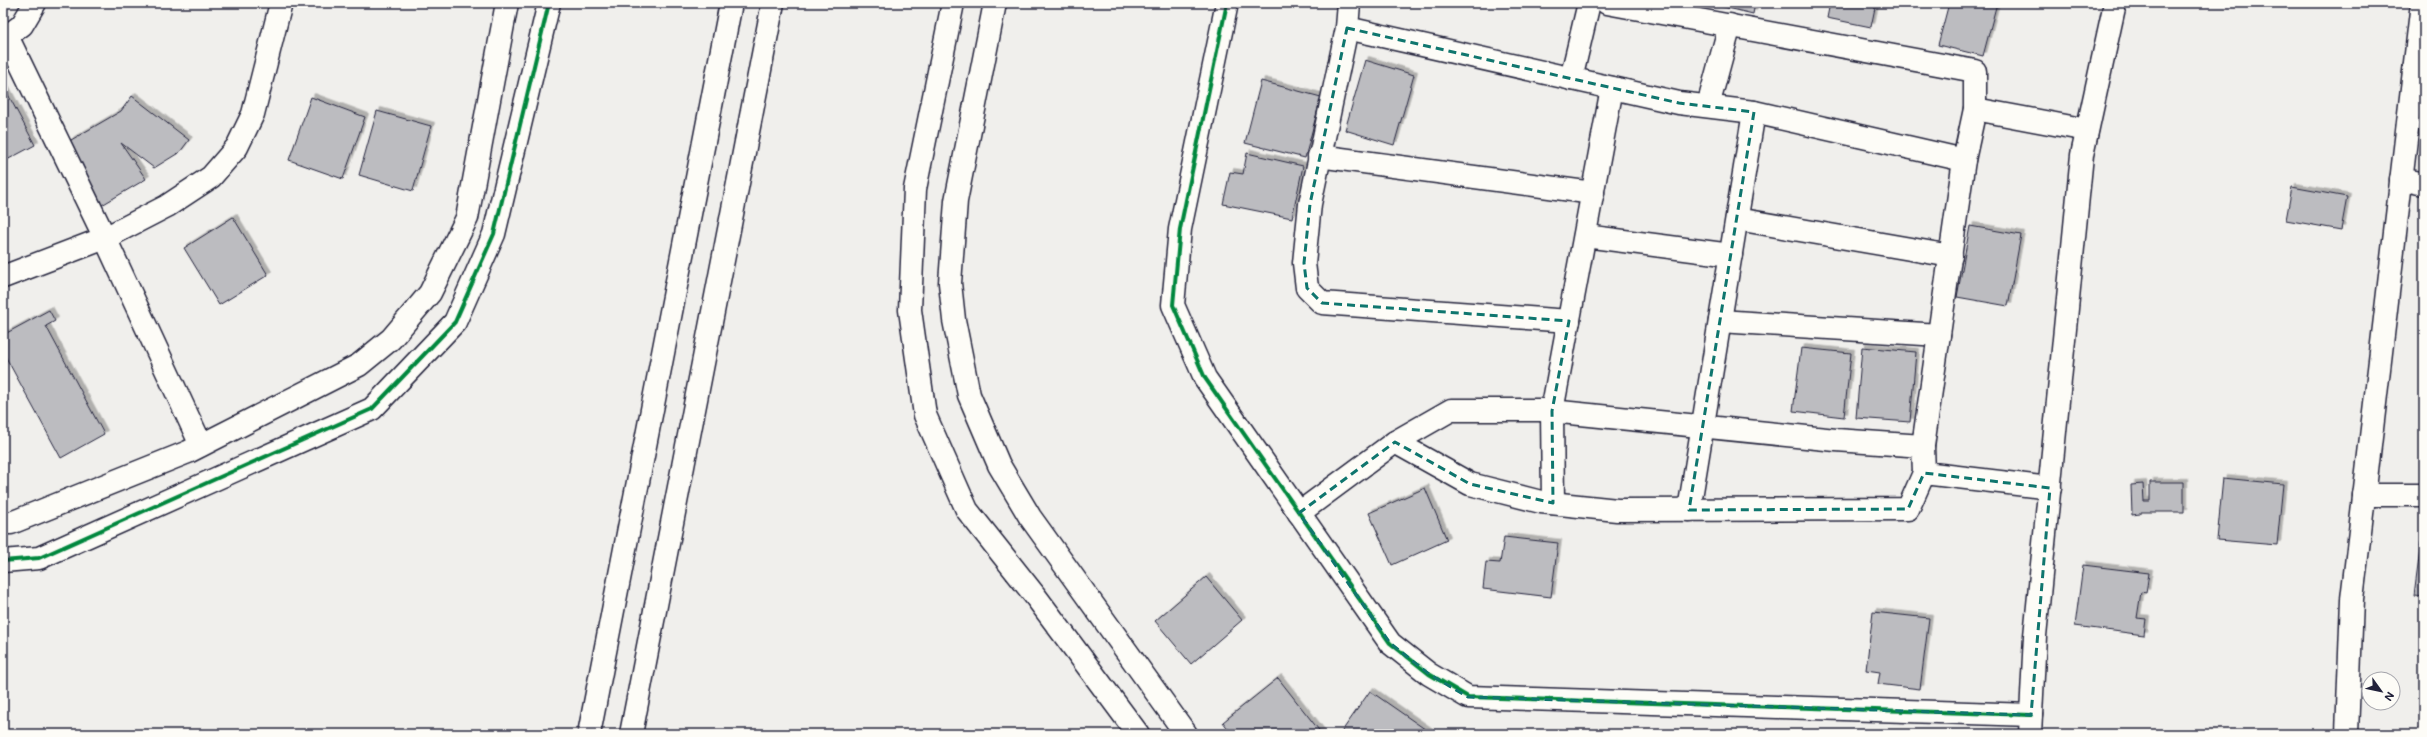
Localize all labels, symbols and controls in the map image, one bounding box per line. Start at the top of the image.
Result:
north arrow [2361,671,2401,711]
text: N [2381,689,2398,704]

